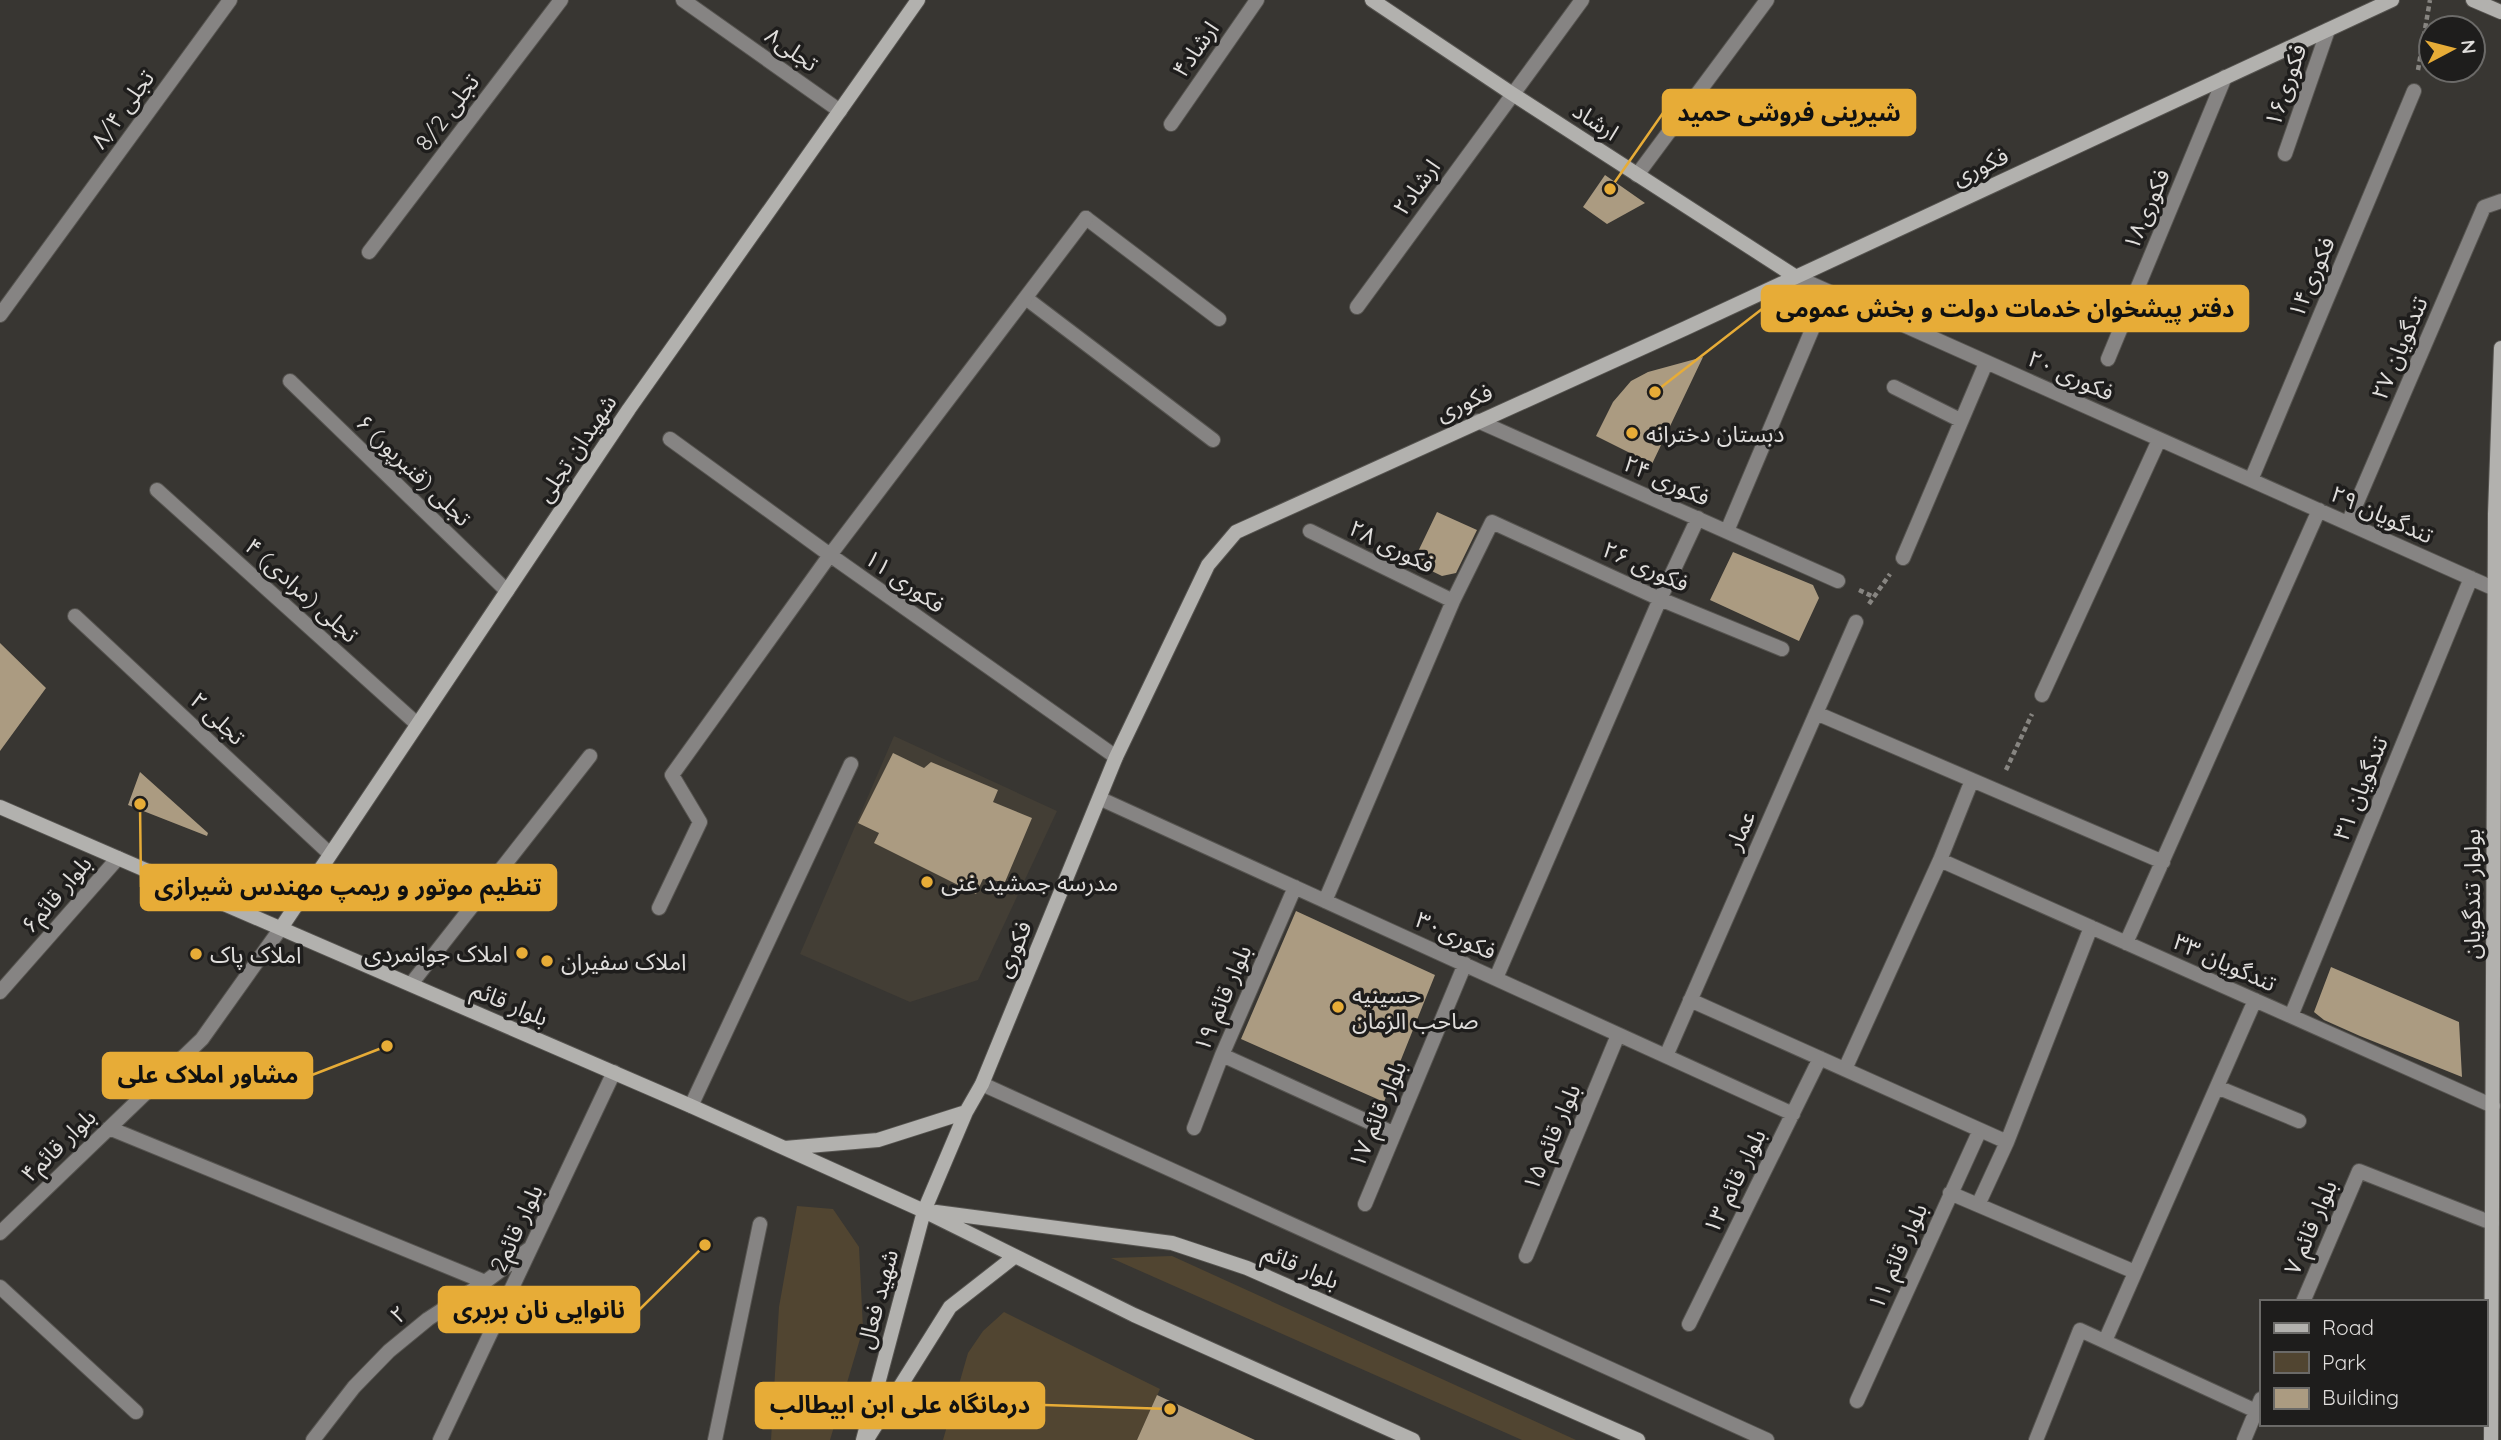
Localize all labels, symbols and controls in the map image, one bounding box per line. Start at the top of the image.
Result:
north arrow [2417,14,2487,84]
street label: ۴ارشاد [1165,15,1225,83]
street label: تجلی۸ [760,20,824,78]
text: N [2456,39,2482,55]
street label: فکوری۱۶ [2257,40,2313,130]
street label: ۸/۴ تجلی [84,64,160,154]
street label: 8/2 تجلی [409,68,485,156]
callout: شیرینی فروشی حمید [1663,90,1915,135]
street label: ارشاد [1568,96,1624,146]
text: شیرینی فروشی حمید [1677,97,1901,127]
street label: فکوری [1947,140,2013,192]
street label: ۲ارشاد [1386,153,1446,221]
street label: فکوری۱۸ [2116,164,2176,254]
street label: فکوری۱۴ [2281,232,2341,322]
callout: دفتر پیشخوان خدمات دولت و بخش عمومی [1762,286,2248,331]
street label: ۲۷ تندگویان [2364,292,2434,404]
text: دفتر پیشخوان خدمات دولت و بخش عمومی [1776,293,2234,325]
street label: فکوری ۲۰ [2023,343,2119,407]
street label: فکوری [1431,377,1497,427]
street label: شهیدان تجلی [529,389,623,507]
street label: ۶ تجلی (قنبرپور) [350,408,478,533]
place label: دبستان دخترانه [1646,419,1784,448]
marker: دبستان دخترانه [1624,425,1640,441]
street label: فکوری ۲۴ [1619,448,1715,512]
street label: ۲۹ تندگویان [2326,479,2438,550]
street label: فکوری ۲۸ [1345,513,1439,579]
street label: ۴ تجلی (مرادی) [239,531,365,649]
street label: فکوری ۲۶ [1598,534,1694,598]
street label: فکوری ۱۱ [859,543,951,619]
street label: ۲ تجلی [184,685,252,751]
street label: ۳۱ تندگویان [2326,732,2394,844]
street label: عمار [1718,806,1761,855]
street label: بولوار تندگویان [2457,829,2486,959]
street label: بلوار قائم۶ [14,849,100,941]
callout: تنظیم موتور و ریمپ مهندس شیرازی [141,865,556,910]
place label: مدرسه جمشید غنی [941,868,1118,897]
text: تنظیم موتور و ریمپ مهندس شیرازی [154,871,542,904]
marker: مدرسه جمشید غنی [919,874,935,890]
street label: فکوری۳۰ [1411,904,1501,966]
street label: فکوری [988,916,1038,982]
street label: ۳۳ تندگویان [2169,927,2281,998]
place label: املاک جوانمردی [364,939,508,968]
place label: املاک پاک [210,940,302,970]
street label: بلوار قائم ۱۹ [1187,940,1260,1057]
marker: املاک جوانمردی [514,945,530,961]
marker: املاک پاک [188,946,204,962]
place label: املاک سفیران [561,947,687,976]
marker: املاک سفیران [539,953,555,969]
street label: بلوار قائم [466,974,553,1035]
place label: حسینیه صاحب الزمان [1352,980,1479,1035]
marker: حسینیه صاحب الزمان [1330,999,1346,1015]
callout: مشاور املاک علی [103,1053,312,1098]
street label: بلوار قائم ۱۷ [1342,1056,1415,1173]
text: مشاور املاک علی [118,1059,298,1089]
street label: بلوار قائم ۱۵ [1516,1079,1589,1196]
street label: بلوار قائم۴ [14,1102,104,1190]
street label: بلوار قائم ۱۳ [1696,1124,1774,1239]
street label: بلوار قائم ۷ [2277,1175,2346,1280]
street label: 2بلوار قائم [483,1180,552,1278]
street label: بلوار قائم ۱۱ [1861,1199,1936,1315]
street label: بلوار قائم [1257,1237,1344,1298]
street label: شهید فعال [850,1246,904,1352]
callout: نانوایی نان بربری [439,1287,639,1332]
text: نانوایی نان بربری [453,1294,625,1324]
street label: ۲ [384,1299,412,1329]
legend [2260,1300,2487,1426]
text: Road [2322,1314,2374,1340]
text: Park [2322,1349,2366,1375]
callout: درمانگاه علی ابن ابیطالب [756,1383,1044,1428]
text: Building [2322,1384,2399,1410]
text: درمانگاه علی ابن ابیطالب [770,1389,1030,1420]

